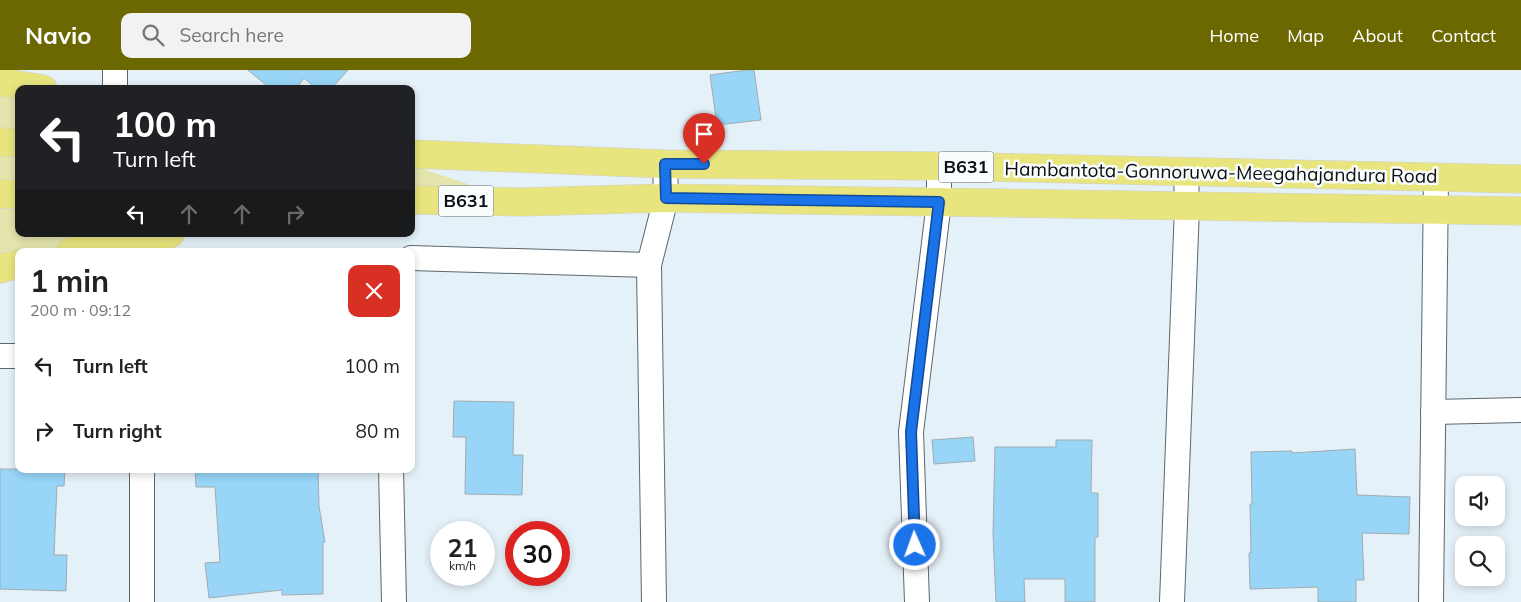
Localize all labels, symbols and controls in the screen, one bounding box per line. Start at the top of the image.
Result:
search box [121,13,471,58]
text: Navio [25,20,91,50]
icon: search [139,21,167,49]
text: Search here [179,23,284,47]
text: Home [1209,24,1259,47]
text: Map [1287,24,1324,47]
text: About [1352,24,1403,47]
text: Contact [1431,24,1496,47]
text: 100 m [113,102,217,146]
icon: left [30,105,95,170]
pin [683,113,725,164]
icon: arrive [690,120,718,148]
text: Turn left [113,145,196,173]
road number: B631 [938,151,994,182]
street label: Hambantota-Gonnoruwa-Meegahajandura Road [1004,156,1438,188]
road number: B631 [438,185,494,216]
icon: left [122,200,150,228]
icon: ahead [175,200,203,228]
icon: ahead [228,200,256,228]
icon: right [281,200,309,228]
text: 1 min [30,262,109,300]
button: close [348,265,400,317]
text: 200 m · 09:12 [30,300,131,320]
icon: left [30,352,58,380]
text: Turn left [73,354,148,378]
text: 100 m [344,354,400,378]
icon: right [30,417,58,445]
text: Turn right [73,419,162,443]
text: 80 m [356,419,400,443]
map controls [1455,476,1505,586]
button: sound [1455,476,1505,526]
position arrow [888,518,940,570]
speed limit sign: 30 [505,521,570,586]
text: 21 [447,532,478,563]
button: search [1455,536,1505,586]
text: km/h [449,558,476,573]

